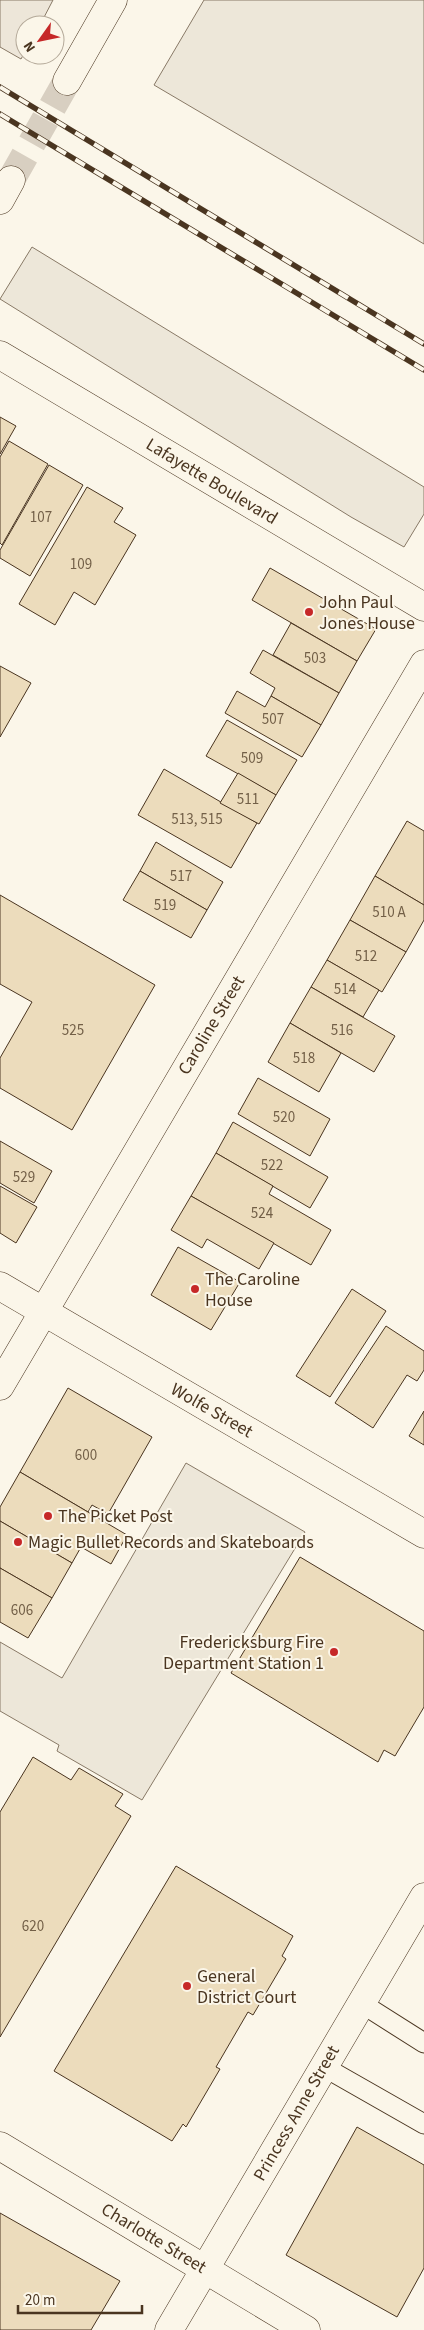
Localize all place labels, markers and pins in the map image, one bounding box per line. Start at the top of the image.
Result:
place label: John Paul Jones House [319,590,415,636]
marker: John Paul Jones House [303,606,315,618]
place label: The Caroline House [205,1267,300,1313]
marker: The Caroline House [189,1283,201,1295]
place label: The Picket Post [58,1504,173,1529]
marker: The Picket Post [42,1510,54,1522]
place label: Magic Bullet Records and Skateboards [28,1530,314,1555]
marker: Magic Bullet Records and Skateboards [12,1536,24,1548]
place label: Fredericksburg Fire Department Station 1 [163,1630,324,1676]
marker: Fredericksburg Fire Department Station 1 [328,1646,340,1658]
place label: General District Court [197,1964,296,2010]
marker: General District Court [181,1980,193,1992]

